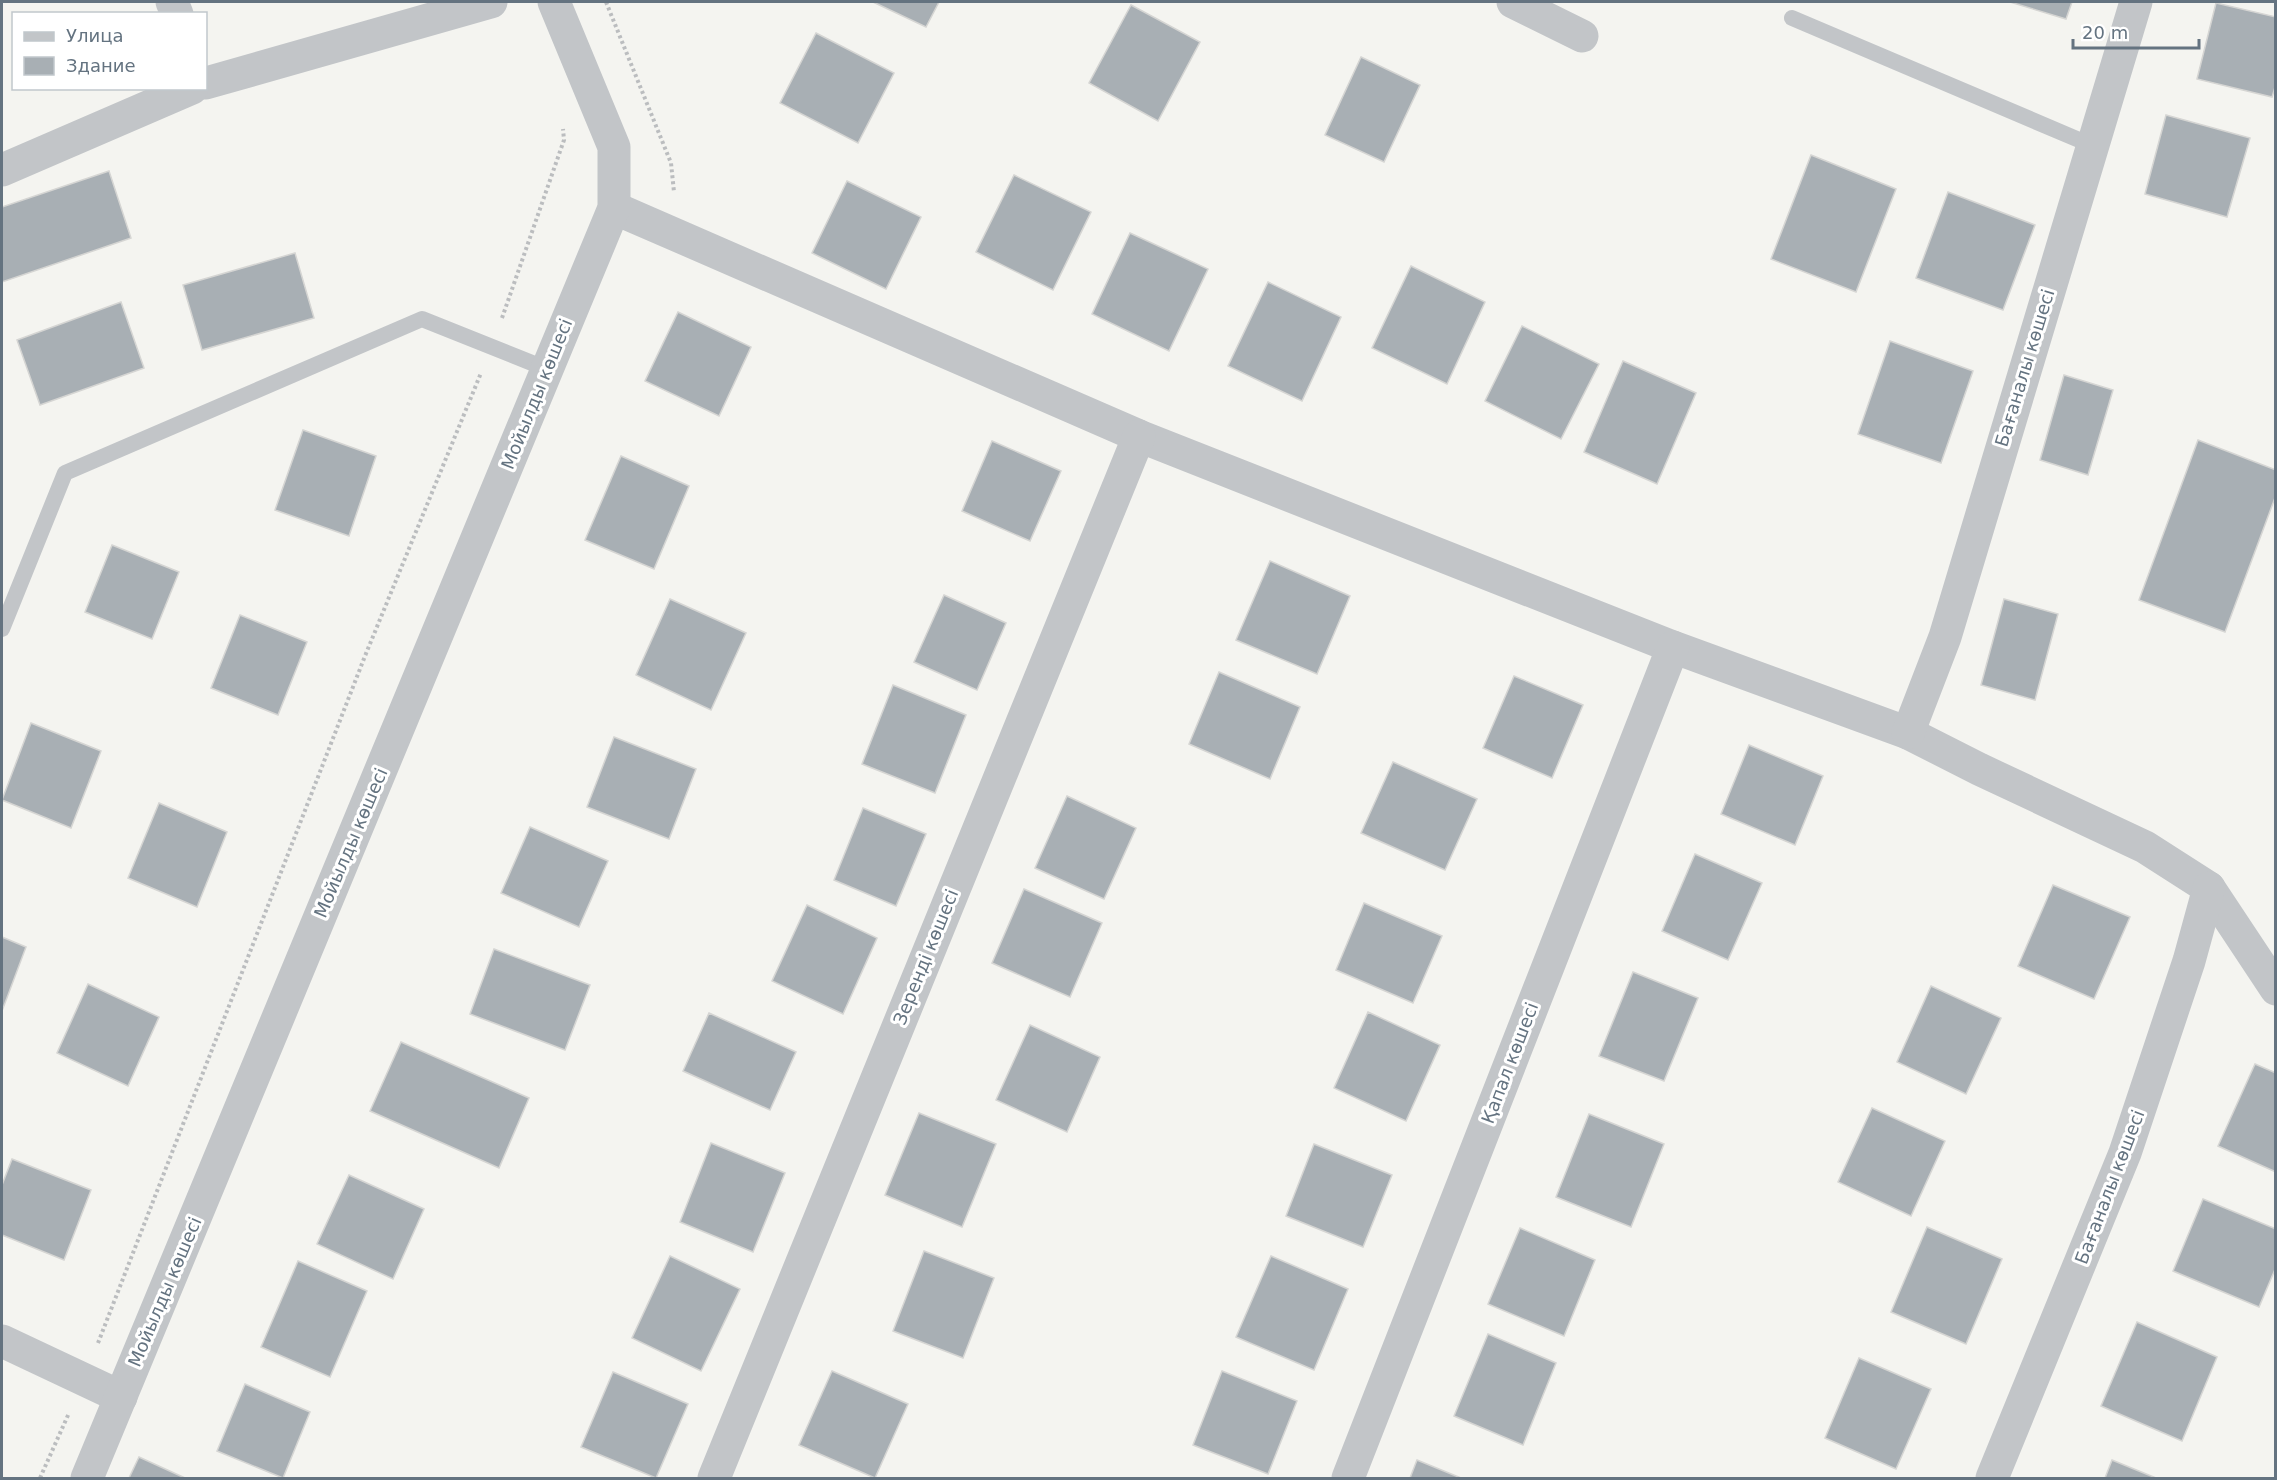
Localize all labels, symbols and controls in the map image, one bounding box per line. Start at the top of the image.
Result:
legend [12,12,207,90]
scale bar [2073,12,2199,50]
text: 20 m [2082,22,2128,43]
text: Улица [66,25,123,46]
text: Здание [66,55,136,76]
street label: Бағаналы көшесі [1991,287,2058,449]
street label: Мойылды көшесі [497,315,576,472]
street label: Мойылды көшесі [309,765,392,921]
street label: Зеренді көшесі [889,886,962,1028]
street label: Қапал көшесі [1477,999,1542,1126]
street label: Бағаналы көшесі [2070,1107,2149,1267]
street label: Мойылды көшесі [123,1214,206,1370]

